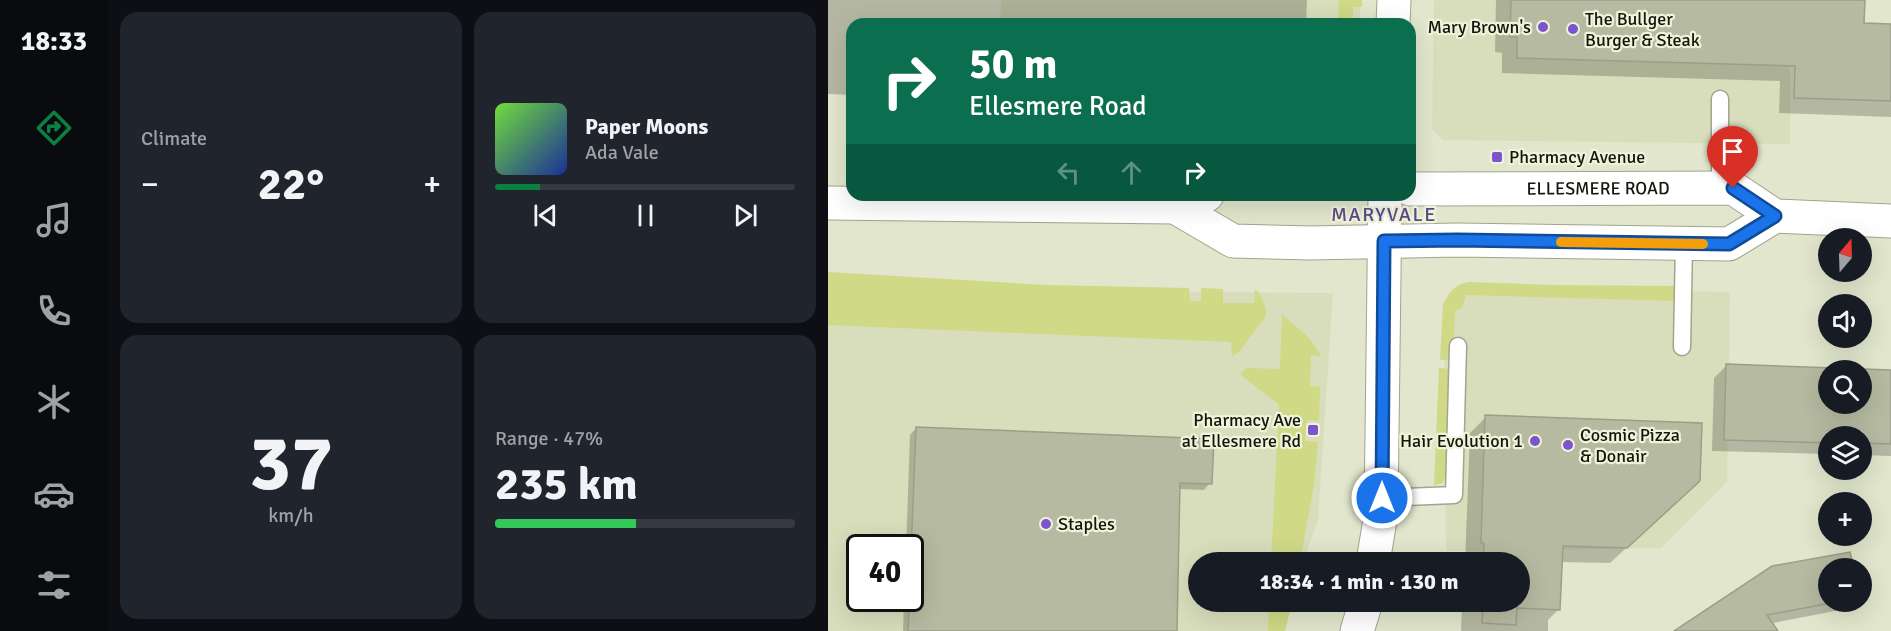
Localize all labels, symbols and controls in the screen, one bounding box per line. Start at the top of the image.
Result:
place label: The Bullger Burger & Steak [1585,8,1700,51]
place label: Mary Brown's [1427,16,1531,38]
marker: Mary Brown's [1536,20,1550,34]
marker: The Bullger Burger & Steak [1566,22,1580,36]
text: 18:33 [21,25,87,58]
text: 50 m [969,39,1058,90]
icon: right [870,42,948,120]
text: Ellesmere Road [969,90,1147,123]
icon: directions [33,107,75,149]
text: Paper Moons [585,113,708,140]
text: Climate [141,126,207,151]
pin [1707,126,1758,188]
icon: arrive [1716,135,1749,168]
text: Ada Vale [585,140,659,165]
place label: Pharmacy Avenue [1509,146,1645,168]
marker: Pharmacy Avenue [1490,150,1504,164]
icon: left [1052,156,1085,189]
icon: ahead [1115,156,1148,189]
icon: right [1178,156,1211,189]
text: 22° [258,157,324,212]
text: − [141,164,159,205]
text: + [423,164,441,205]
street label: ELLESMERE ROAD [1526,177,1670,200]
icon: music [33,199,75,241]
icon: previous [529,199,562,232]
icon: pause [629,199,662,232]
icon: next [729,199,762,232]
district label: MARYVALE [1331,202,1437,227]
north arrow [1818,228,1872,282]
map controls [1818,228,1872,612]
icon: phone [33,290,75,332]
button: sound [1818,294,1872,348]
button: search [1818,360,1872,414]
icon: climate [33,381,75,423]
place label: Pharmacy Ave at Ellesmere Rd [1182,409,1301,452]
text: 37 [249,416,333,512]
marker: Pharmacy Ave at Ellesmere Rd [1306,423,1320,437]
place label: Cosmic Pizza & Donair [1580,424,1680,467]
text: Range · 47% [495,426,603,451]
button: layers [1818,426,1872,480]
place label: Hair Evolution 1 [1400,430,1523,452]
marker: Hair Evolution 1 [1528,434,1542,448]
marker: Cosmic Pizza & Donair [1561,438,1575,452]
text: 235 km [495,457,638,512]
position arrow [1350,466,1414,530]
icon: car [33,473,75,515]
button: + [1818,492,1872,546]
text: km/h [268,503,314,528]
place label: Staples [1058,513,1115,535]
marker: Staples [1039,517,1053,531]
speed limit sign: 40 [846,534,924,612]
button: − [1818,558,1872,612]
icon: filters [33,564,75,606]
text: 18:34 · 1 min · 130 m [1259,568,1459,595]

